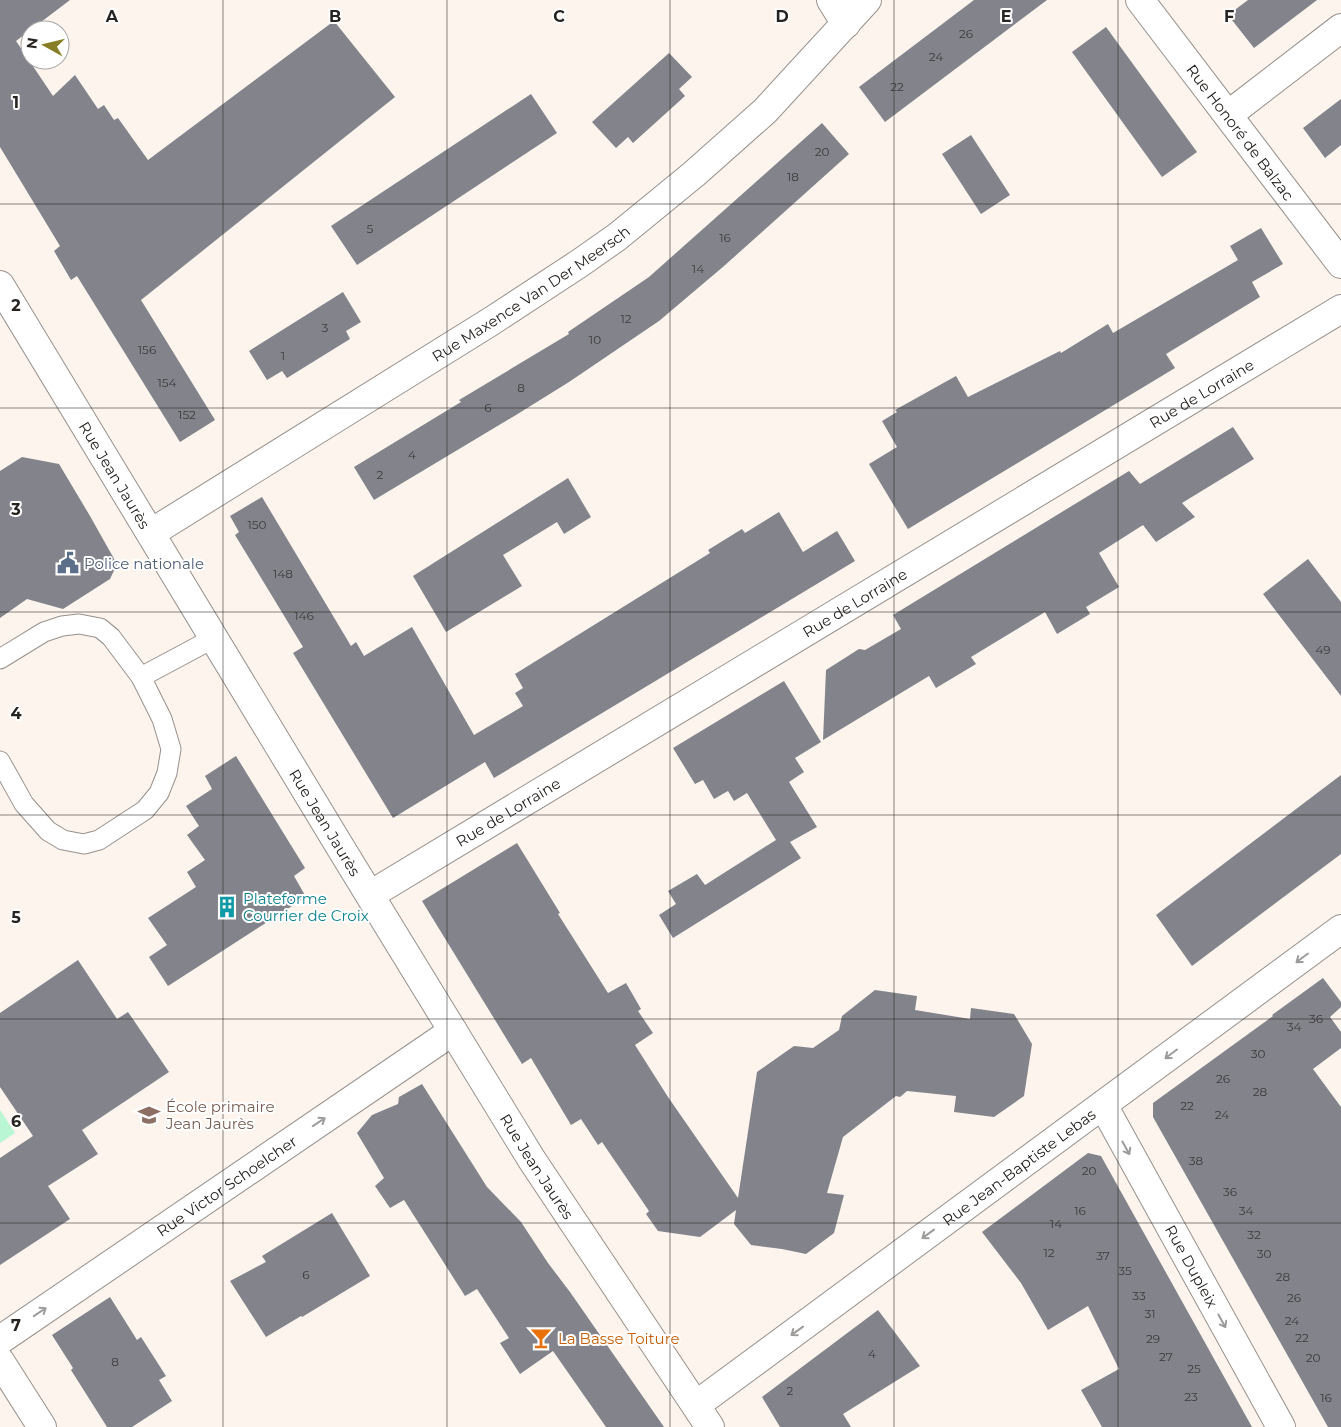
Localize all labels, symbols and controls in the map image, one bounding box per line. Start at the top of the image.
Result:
text: A [105,7,119,26]
text: B [329,7,341,26]
text: C [553,7,565,26]
text: D [775,7,789,26]
text: E [1001,7,1011,26]
text: F [1224,7,1234,26]
north arrow [20,20,70,70]
house number: 26 [959,26,973,41]
text: N [22,36,42,50]
house number: 24 [929,49,943,64]
street label: Rue Honoré de Balzac [1183,60,1298,204]
house number: 22 [890,79,904,94]
text: 1 [13,93,19,112]
house number: 20 [815,144,829,159]
house number: 18 [787,169,799,184]
house number: 5 [367,221,374,236]
street label: Rue Maxence Van Der Meersch [428,221,634,366]
house number: 16 [719,230,731,245]
house number: 14 [692,261,704,276]
text: 2 [11,296,21,315]
house number: 12 [620,311,632,326]
house number: 3 [322,320,329,335]
house number: 10 [589,332,601,347]
house number: 156 [138,342,156,357]
house number: 1 [281,348,285,363]
street label: Rue de Lorraine [1146,354,1257,432]
house number: 154 [157,375,177,390]
house number: 8 [517,380,525,395]
house number: 6 [484,400,492,415]
house number: 152 [178,407,196,422]
street label: Rue Jean Jaurès [75,418,155,532]
house number: 4 [408,447,416,462]
house number: 2 [377,467,384,482]
text: 3 [10,500,21,519]
house number: 150 [247,517,267,532]
public building icon: Police nationale [55,550,81,576]
place label: Police nationale [84,554,204,573]
street label: Rue de Lorraine [799,564,910,641]
house number: 148 [273,566,293,581]
house number: 146 [294,608,314,623]
house number: 49 [1315,642,1331,657]
text: 4 [10,704,22,723]
street label: Rue Jean Jaurès [285,765,365,879]
street label: Rue de Lorraine [452,773,564,851]
place label: Plateforme Courrier de Croix [243,889,369,925]
building icon: Plateforme Courrier de Croix [214,894,240,920]
text: 5 [11,908,21,927]
one-way arrow [1296,952,1309,963]
house number: 36 [1309,1011,1323,1026]
house number: 34 [1287,1019,1301,1034]
house number: 30 [1251,1046,1265,1061]
one-way arrow [1165,1049,1178,1060]
house number: 26 [1216,1071,1230,1086]
house number: 28 [1253,1084,1268,1099]
place label: École primaire Jean Jaurès [165,1097,274,1133]
house number: 22 [1180,1098,1194,1113]
school or university icon: École primaire Jean Jaurès [136,1102,162,1128]
street label: Rue Jean-Baptiste Lebas [938,1104,1099,1230]
house number: 24 [1215,1107,1229,1122]
street label: Rue Jean Jaurès [496,1110,578,1223]
text: 6 [11,1112,21,1131]
one-way arrow [312,1117,326,1128]
street label: Rue Victor Schoelcher [153,1131,300,1240]
one-way arrow [1122,1140,1132,1154]
house number: 38 [1189,1153,1204,1168]
house number: 20 [1082,1163,1096,1178]
house number: 36 [1223,1184,1237,1199]
house number: 16 [1074,1203,1086,1218]
house number: 34 [1239,1203,1253,1218]
house number: 14 [1050,1216,1062,1231]
street label: Rue Dupleix [1162,1221,1223,1311]
house number: 32 [1247,1227,1261,1242]
one-way arrow [921,1229,935,1239]
house number: 12 [1043,1245,1055,1260]
house number: 30 [1257,1246,1271,1261]
house number: 37 [1096,1248,1110,1263]
house number: 35 [1118,1263,1132,1278]
house number: 6 [302,1267,310,1282]
house number: 28 [1276,1269,1291,1284]
house number: 33 [1132,1288,1146,1303]
house number: 26 [1287,1290,1301,1305]
house number: 31 [1144,1306,1156,1321]
one-way arrow [33,1307,47,1317]
one-way arrow [1217,1313,1227,1328]
house number: 24 [1285,1313,1299,1328]
text: 7 [11,1316,21,1335]
bar icon: La Basse Toiture [528,1325,554,1351]
one-way arrow [791,1325,804,1336]
place label: La Basse Toiture [558,1329,680,1348]
house number: 22 [1295,1330,1309,1345]
house number: 29 [1146,1331,1160,1346]
house number: 4 [868,1346,876,1361]
house number: 27 [1159,1349,1173,1364]
house number: 20 [1306,1350,1320,1365]
house number: 8 [111,1354,119,1369]
house number: 25 [1187,1361,1201,1376]
house number: 2 [787,1383,794,1398]
house number: 23 [1184,1389,1198,1404]
house number: 16 [1320,1390,1332,1405]

